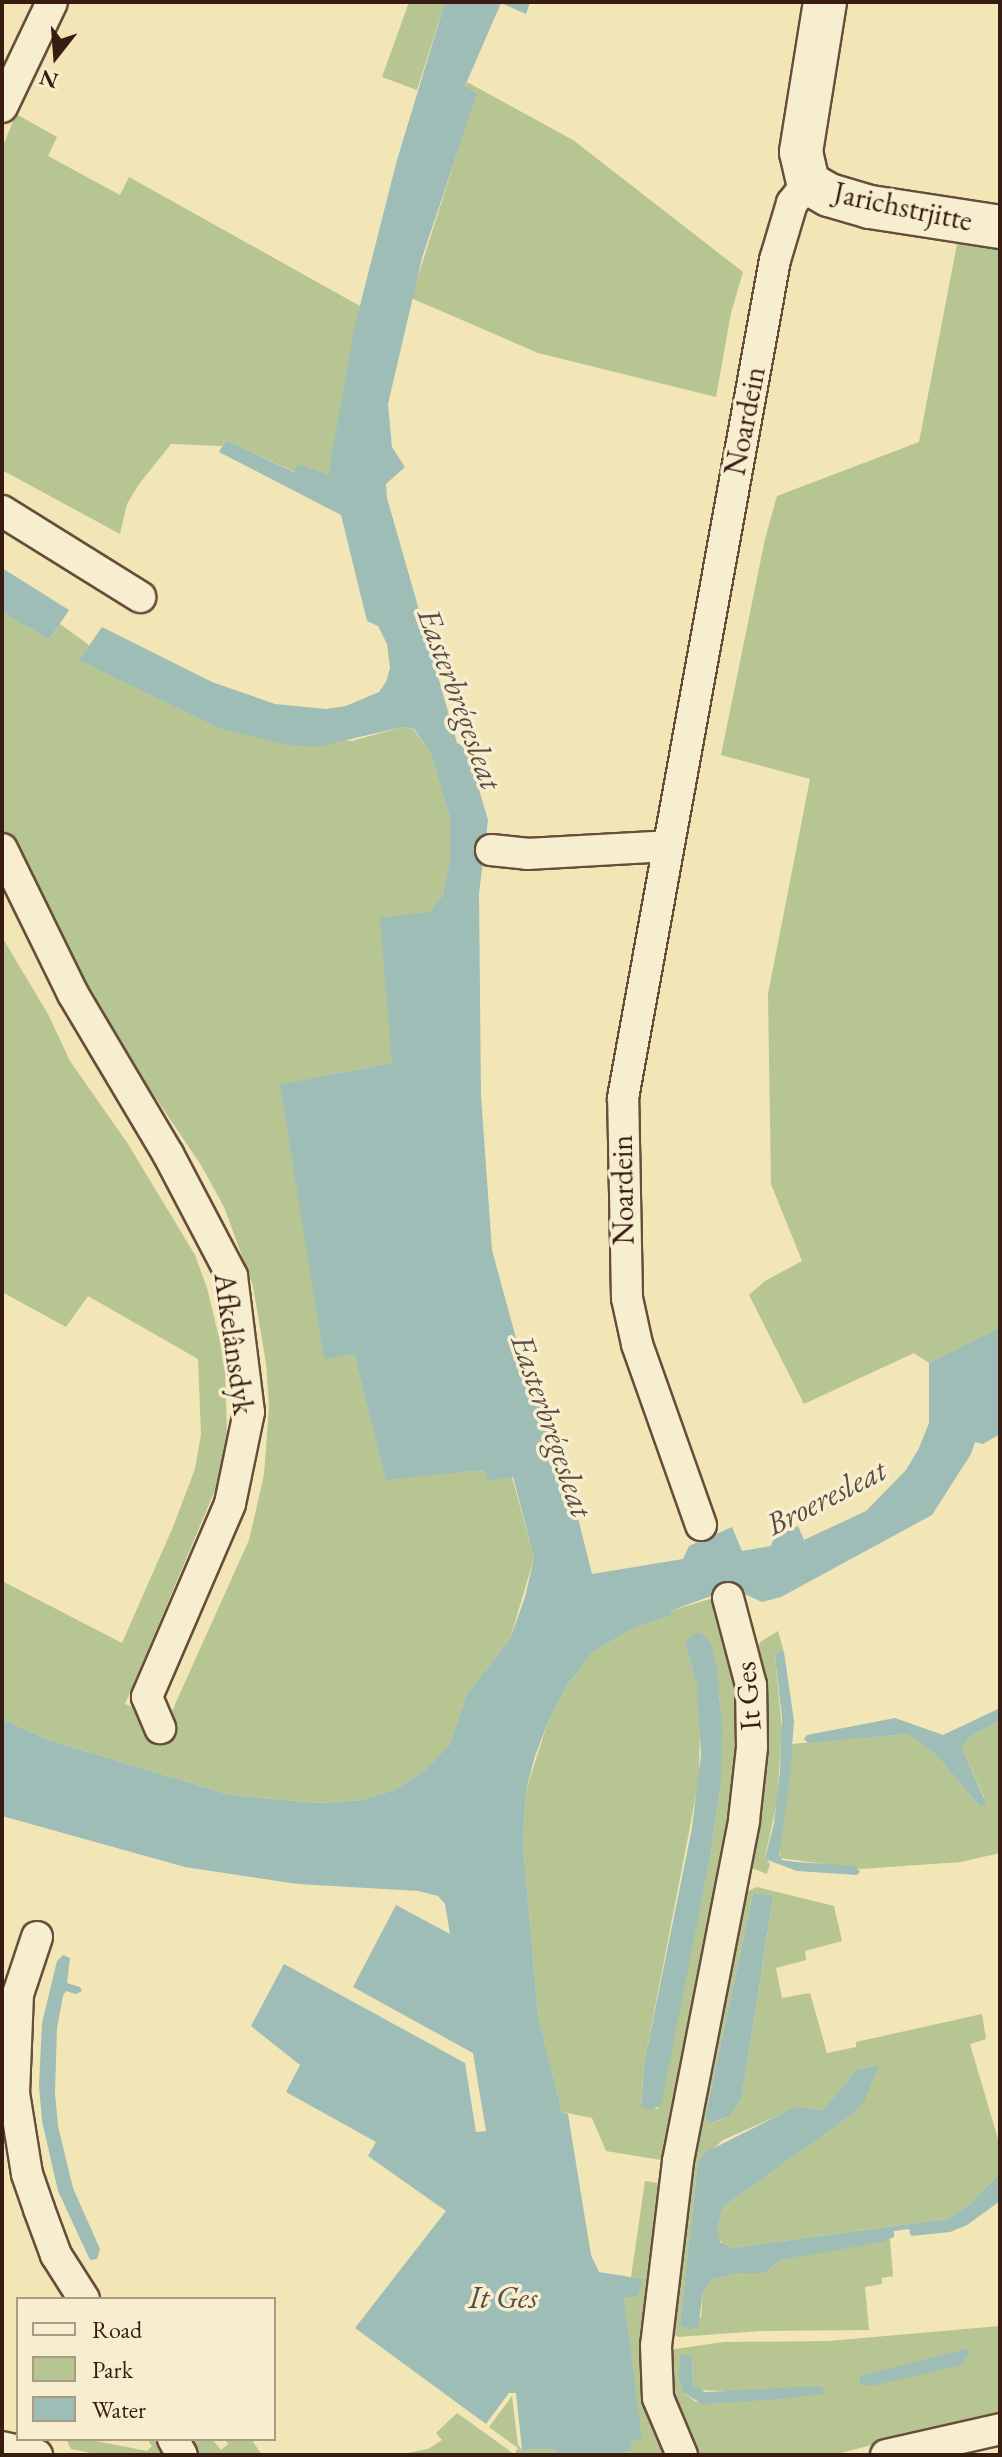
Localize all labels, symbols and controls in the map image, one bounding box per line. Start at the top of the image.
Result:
north arrow [16,16,96,96]
text: N [36,63,62,96]
street label: Jarichstrjitte [830,175,976,239]
street label: Noardein [717,364,773,478]
water label: Easterbrégesleat [409,603,511,795]
street label: Noardein [604,1135,642,1245]
street label: Afkelânsdyk [206,1271,262,1417]
water label: Easterbrégesleat [503,1330,601,1522]
water label: Broeresleat [759,1450,893,1544]
street label: It Ges [727,1660,769,1732]
water label: It Ges [468,2278,538,2316]
legend [16,2297,276,2441]
text: Road [92,2314,142,2345]
text: Park [92,2354,133,2385]
text: Water [92,2394,146,2425]

